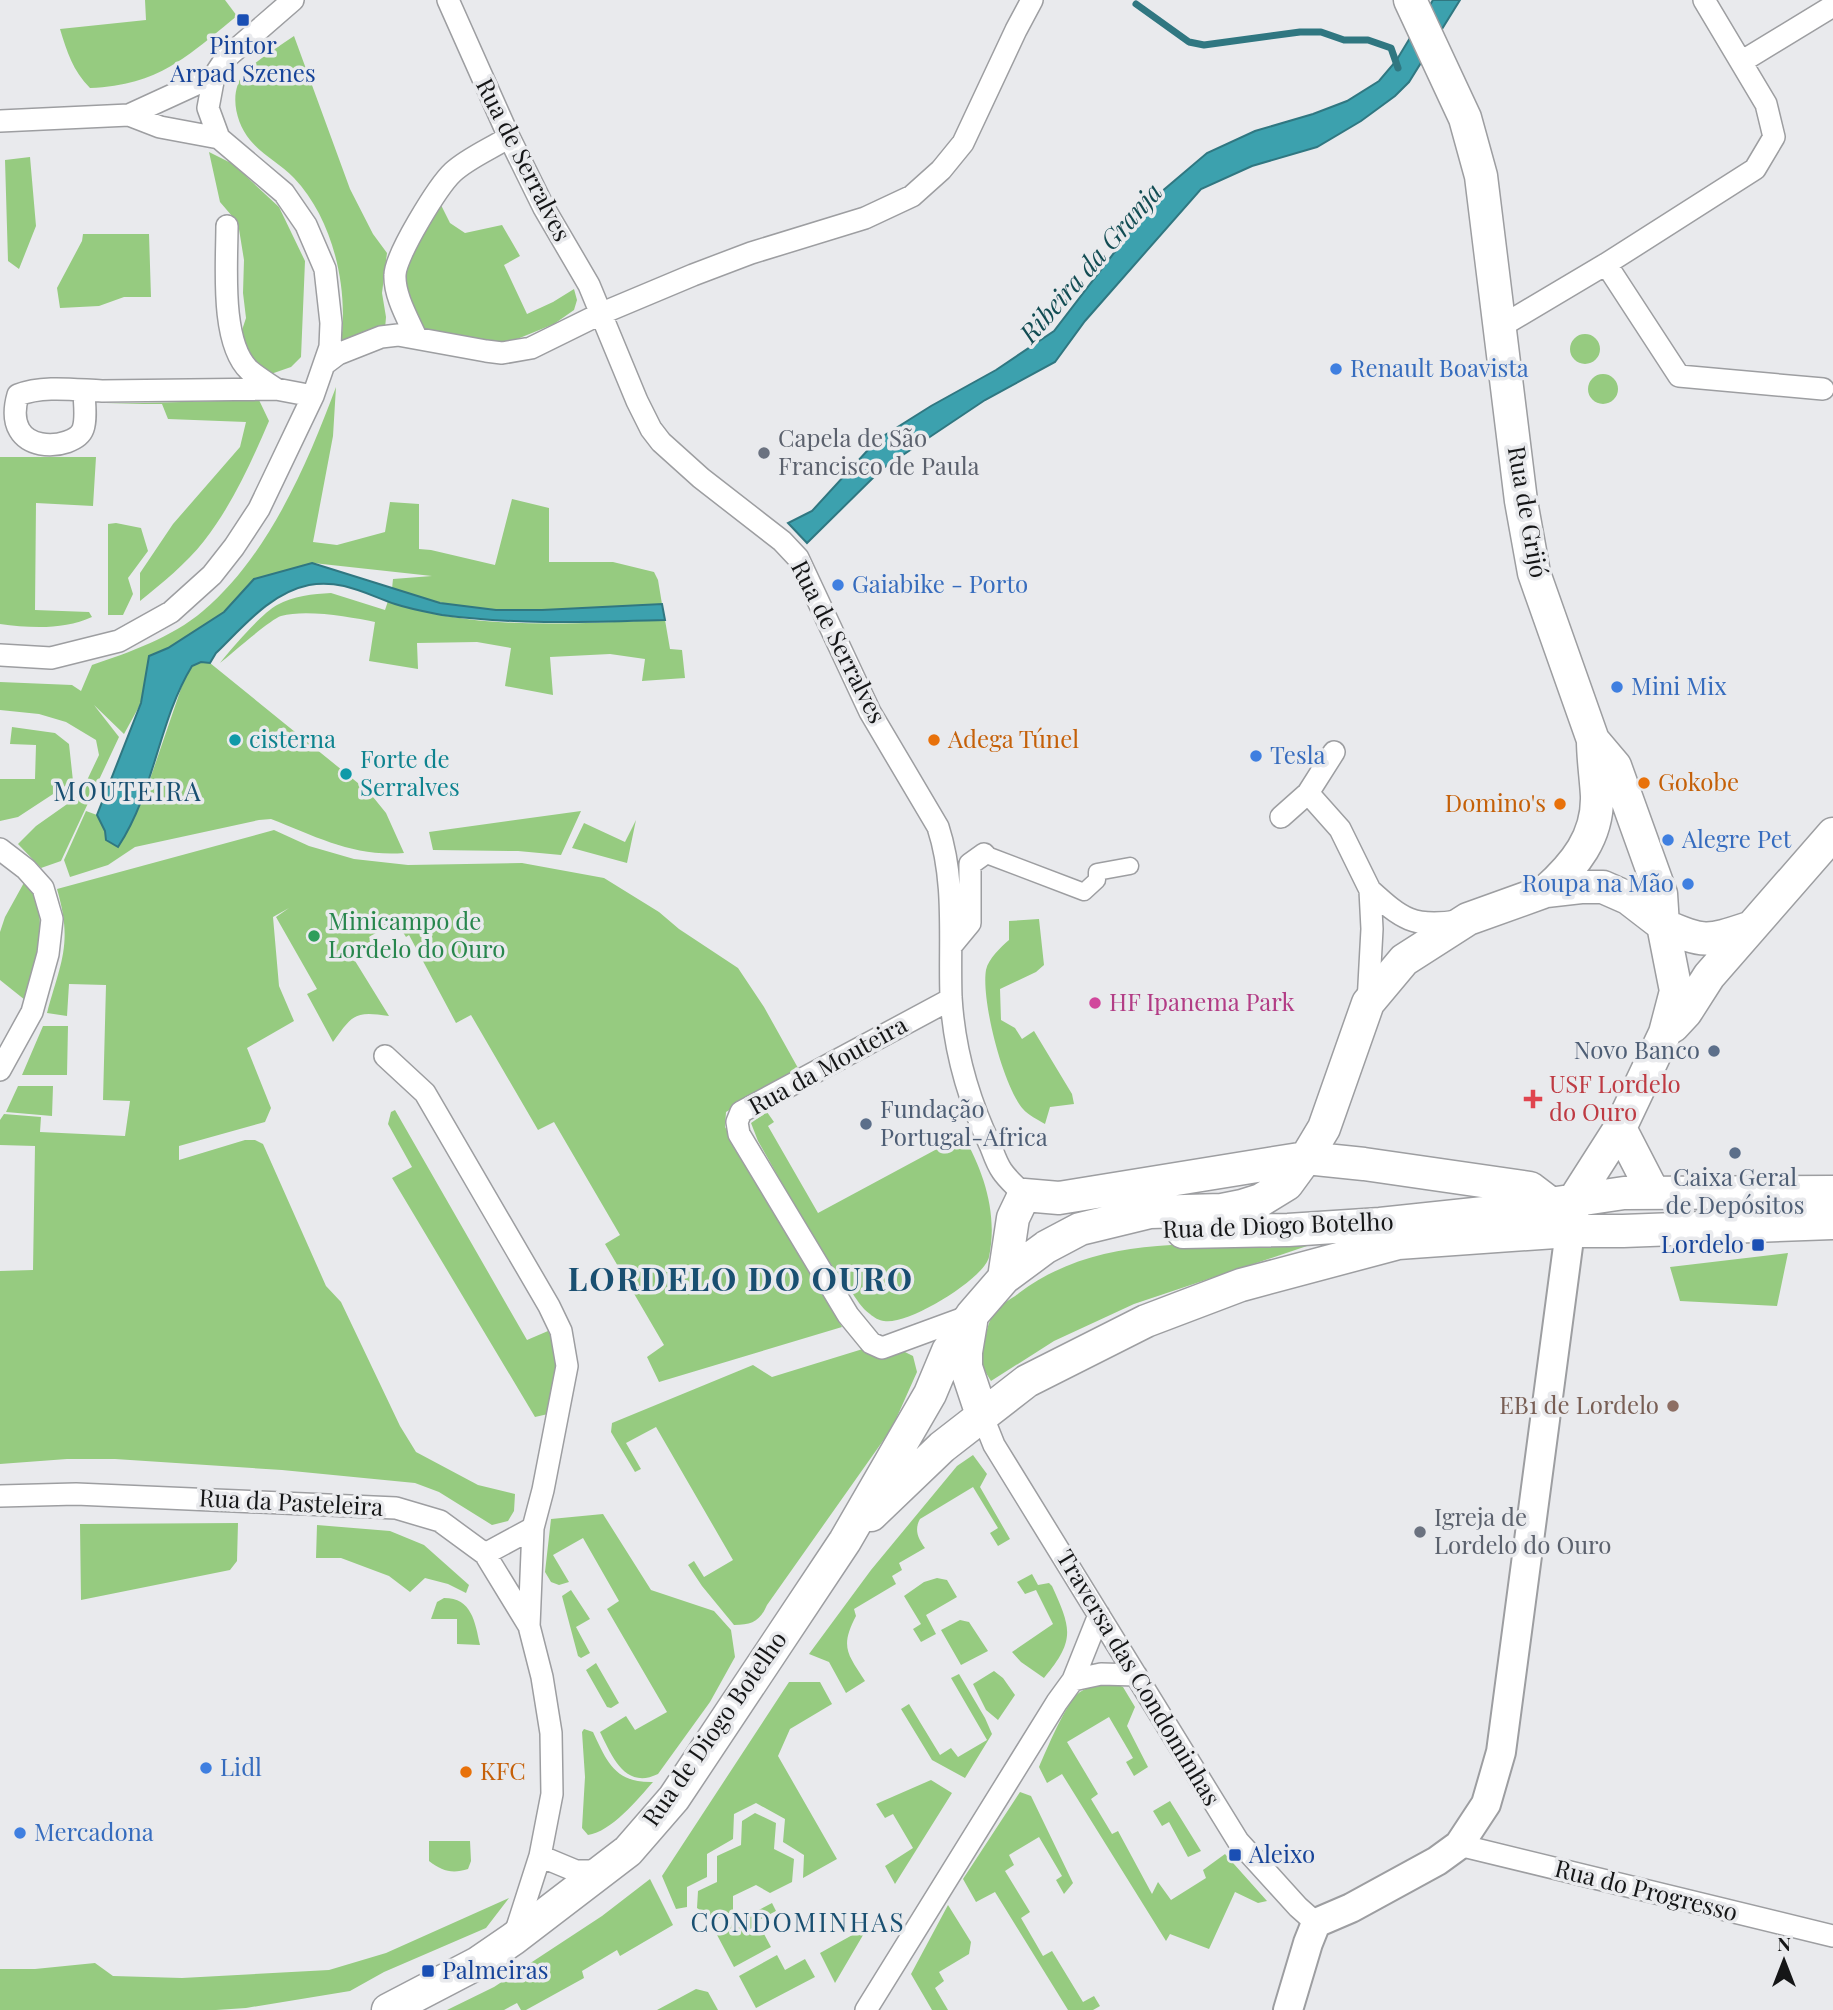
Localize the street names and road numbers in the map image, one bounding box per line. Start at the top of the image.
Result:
street label: Rua de Serralves [470,72,580,246]
street label: Rua de Grijó [1502,443,1556,580]
street label: Rua de Serralves [785,554,895,728]
street label: Rua da Mouteira [742,1007,912,1121]
street label: Rua de Diogo Botelho [1162,1204,1394,1244]
street label: Rua da Pasteleira [198,1480,384,1522]
street label: Traversa das Condominhas [1050,1543,1229,1811]
street label: Rua de Diogo Botelho [634,1624,793,1832]
street label: Rua do Progresso [1552,1851,1741,1927]

